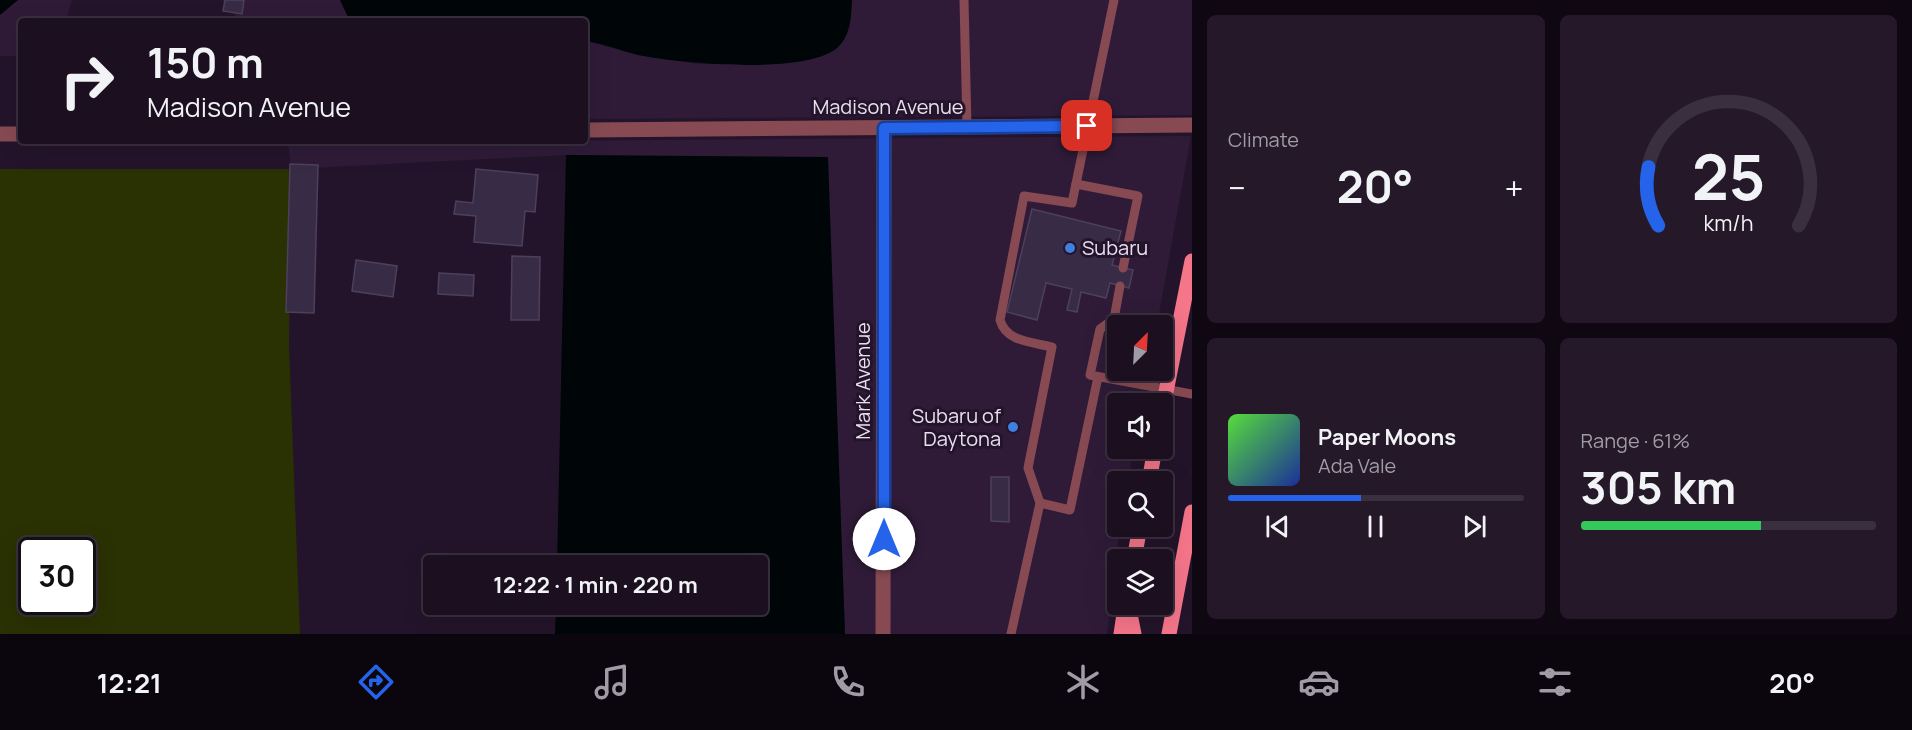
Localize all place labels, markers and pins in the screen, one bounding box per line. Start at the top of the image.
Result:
pin [1061,100,1112,151]
place label: Subaru [1082,234,1148,261]
marker: Subaru [1063,241,1077,255]
place label: Subaru of Daytona [912,402,1001,452]
marker: Subaru of Daytona [1006,420,1020,434]

